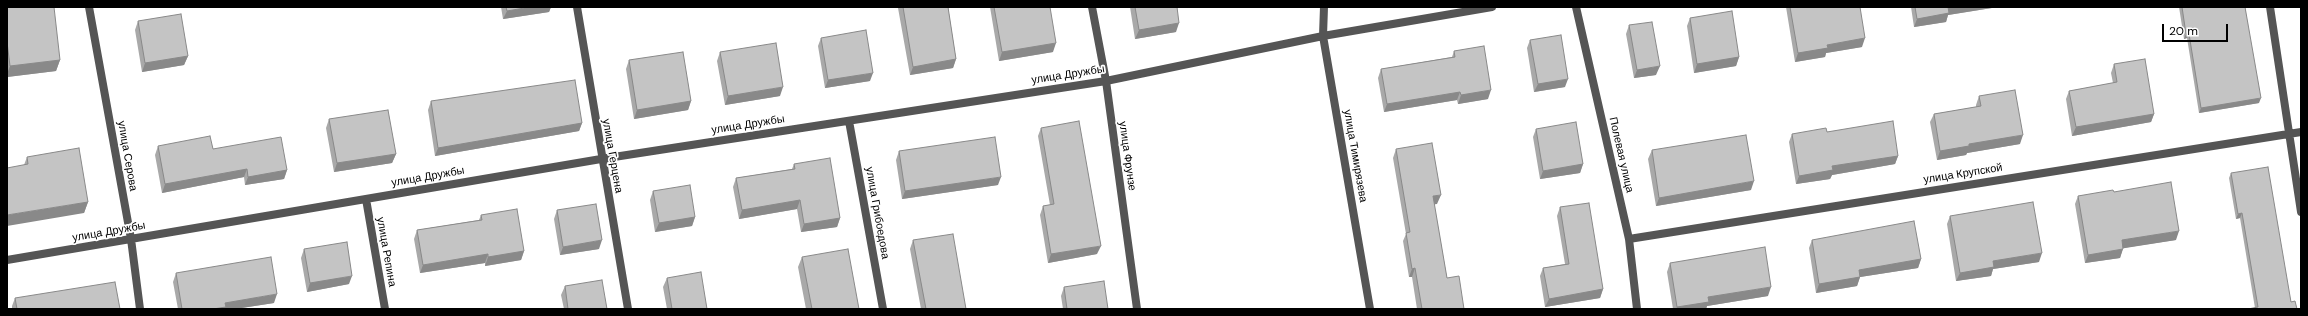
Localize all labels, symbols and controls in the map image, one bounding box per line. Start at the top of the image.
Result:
scale bar [2164,16,2230,42]
text: 20 m [2169,23,2198,39]
street label: улица Дружбы [1030,63,1106,87]
street label: улица Тимирязева [1340,109,1370,203]
street label: улица Дружбы [710,113,786,137]
street label: Полевая улица [1606,116,1636,194]
street label: улица Герцена [599,118,625,194]
street label: улица Серова [114,120,140,192]
street label: улица Фрунзе [1116,120,1138,192]
street label: улица Крупской [1923,161,2003,187]
street label: улица Дружбы [390,164,466,190]
street label: улица Грибоедова [862,166,892,260]
street label: улица Репина [373,216,399,288]
street label: улица Дружбы [71,219,147,245]

